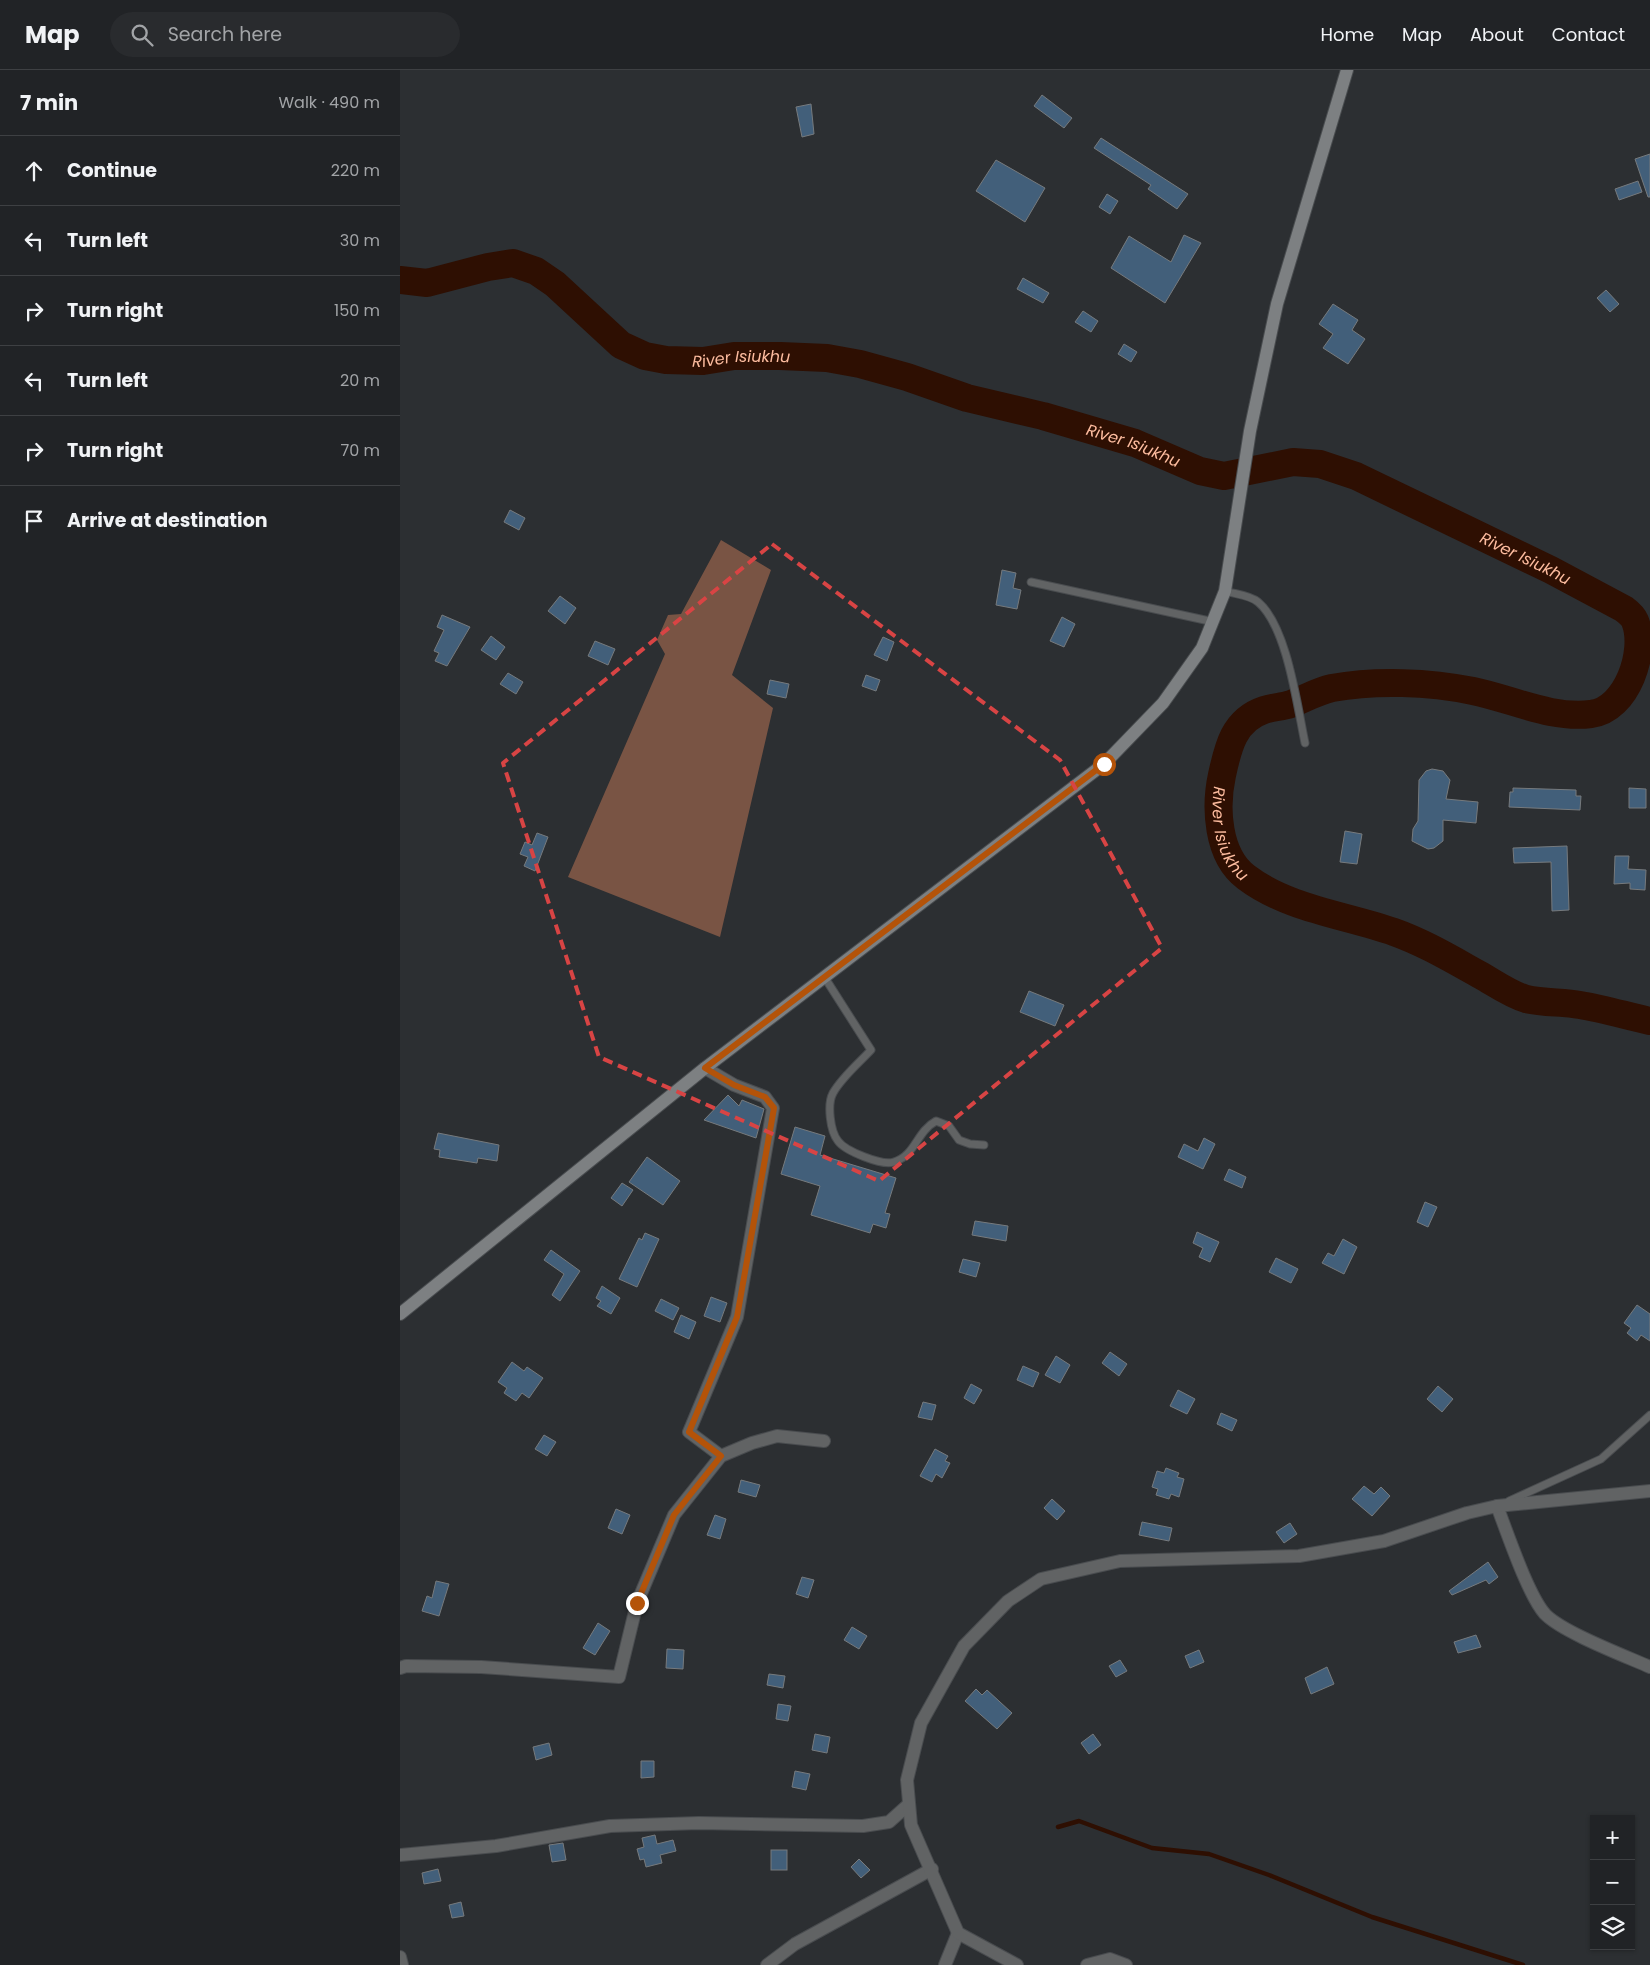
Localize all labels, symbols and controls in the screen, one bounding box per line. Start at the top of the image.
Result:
search box [110,12,460,57]
text: Map [25,18,80,51]
icon: search [128,21,156,49]
text: Search here [168,21,282,48]
text: Home [1320,22,1374,47]
text: Map [1402,22,1442,47]
text: About [1470,22,1524,47]
text: Contact [1552,22,1625,47]
text: 7 min [20,88,78,117]
text: Walk · 490 m [279,91,380,114]
icon: ahead [20,157,48,185]
text: Continue [67,157,157,184]
text: 220 m [331,159,380,182]
icon: left [20,227,48,255]
text: Turn left [67,227,148,254]
text: 30 m [340,229,380,252]
icon: right [20,297,48,325]
text: Turn right [67,297,163,324]
text: 150 m [334,299,380,322]
water label: River Isiukhu [692,344,791,373]
icon: left [20,367,48,395]
text: Turn left [67,367,148,394]
text: 20 m [340,369,380,392]
water label: River Isiukhu [1084,418,1184,473]
icon: right [20,437,48,465]
text: Turn right [67,437,163,464]
text: 70 m [340,439,380,462]
icon: arrive [20,507,48,535]
text: Arrive at destination [67,507,268,534]
water label: River Isiukhu [1476,526,1575,590]
route start [1093,753,1116,776]
water label: River Isiukhu [1207,785,1254,886]
route end [626,1592,649,1615]
map controls [1590,1815,1635,1950]
button: + [1590,1815,1635,1860]
button: − [1590,1860,1635,1905]
button: layers [1590,1905,1635,1950]

